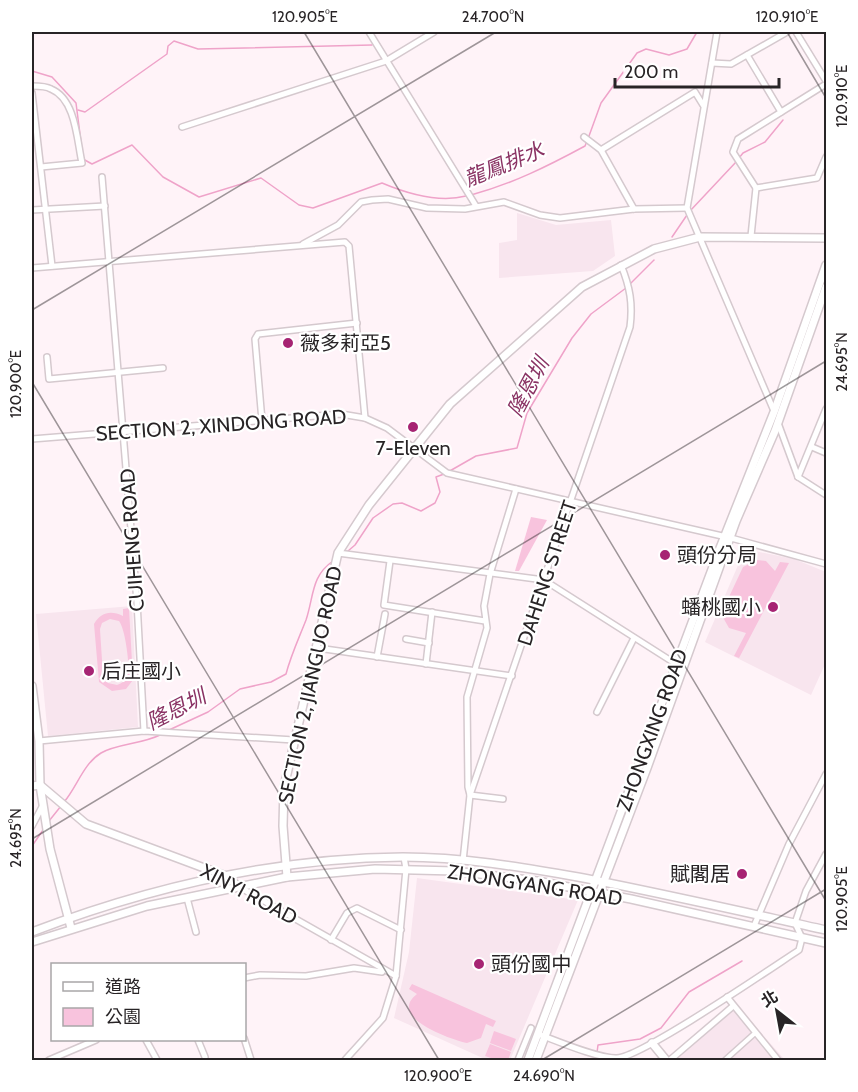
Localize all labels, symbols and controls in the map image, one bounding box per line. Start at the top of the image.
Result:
text: 120.905°E [272,8,338,26]
text: 24.700°N [462,8,524,26]
text: 120.910°E [756,8,818,26]
scale bar [615,51,778,89]
text: 200 m [624,61,678,83]
text: 120.910°E [833,65,851,127]
water label: 龍鳳排水 [460,136,549,191]
place label: 薇多莉亞5 [300,331,391,355]
text: 24.695°N [833,332,851,392]
marker: 薇多莉亞5 [281,336,295,350]
text: 120.900°E [7,350,25,418]
water label: 隆恩圳 [502,351,555,421]
street label: SECTION 2, XINDONG ROAD [95,404,347,446]
marker: 7-Eleven [406,420,420,434]
place label: 7-Eleven [375,436,451,460]
street label: CUIHENG ROAD [115,468,149,612]
street label: DAHENG STREET [512,497,582,649]
place label: 頭份分局 [677,543,757,567]
marker: 頭份分局 [658,548,672,562]
street label: SECTION 2, JIANGUO ROAD [273,564,347,806]
place label: 蟠桃國小 [681,595,761,619]
marker: 蟠桃國小 [766,600,780,614]
street label: ZHONGXING ROAD [611,646,693,814]
place label: 后庄國小 [101,659,181,683]
marker: 后庄國小 [82,664,96,678]
water label: 隆恩圳 [142,682,212,734]
text: 24.695°N [7,808,25,868]
street label: XINYI ROAD [197,859,301,929]
street label: ZHONGYANG ROAD [446,859,624,911]
place label: 賦閣居 [670,862,730,886]
text: 120.905°E [833,866,851,932]
marker: 賦閣居 [735,867,749,881]
place label: 頭份國中 [491,952,571,976]
marker: 頭份國中 [472,957,486,971]
legend [51,963,246,1041]
text: 道路 [105,976,141,998]
north arrow [747,981,807,1041]
text: 北 [758,986,781,1011]
text: 公園 [105,1006,141,1028]
text: 120.900°E [404,1067,472,1085]
text: 24.690°N [513,1067,575,1085]

